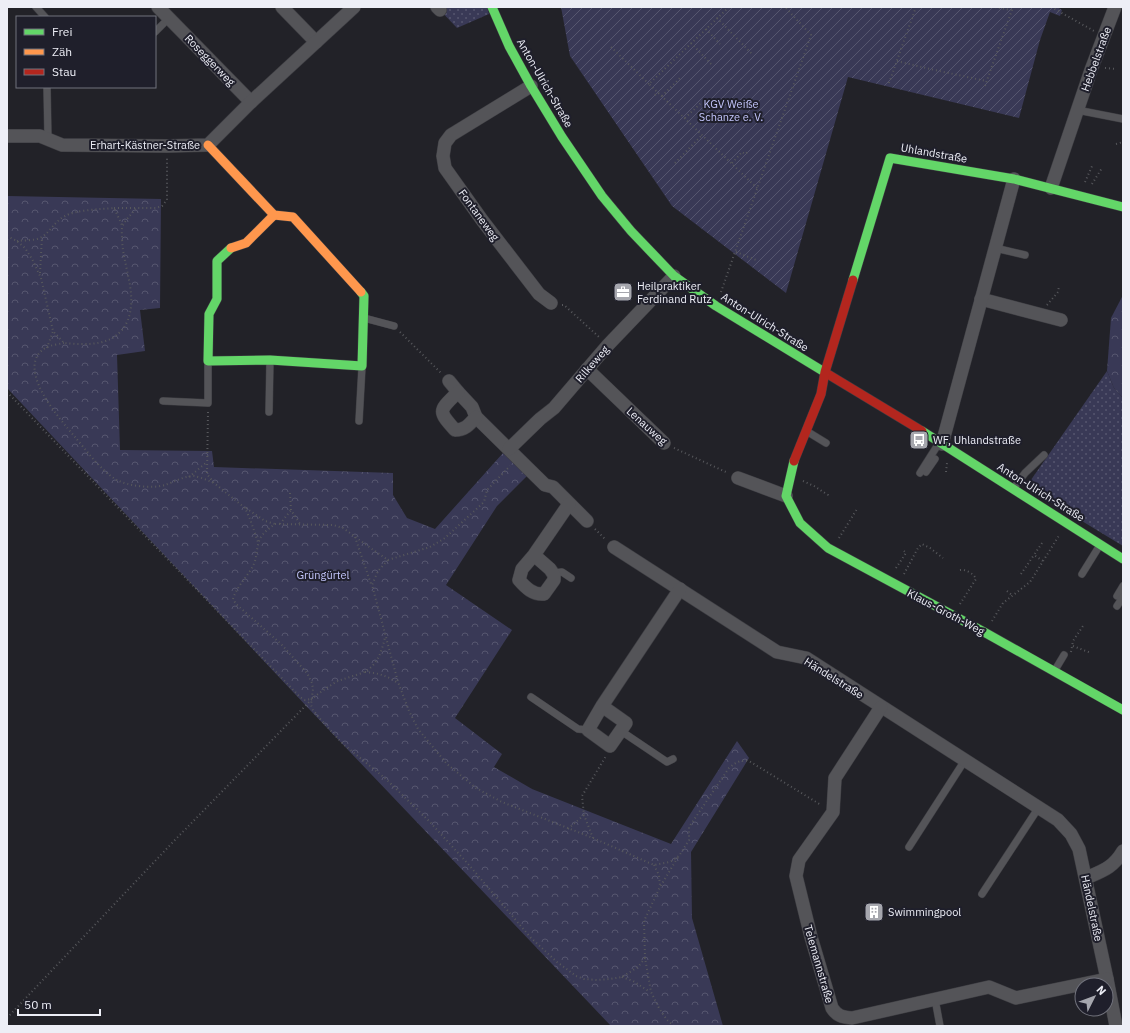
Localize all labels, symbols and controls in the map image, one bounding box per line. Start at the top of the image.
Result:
legend [16,16,156,88]
text: Frei [52,24,72,39]
street label: Hebbelstraße [1078,25,1114,93]
street label: Roseggerweg [182,31,238,89]
street label: Anton-Ulrich-Straße [514,36,576,130]
text: Zäh [52,44,72,59]
text: Stau [52,64,76,79]
park label: KGV Weiße Schanze e. V. [699,97,763,124]
street label: Erhart-Kästner-Straße [90,138,200,152]
street label: Uhlandstraße [900,140,968,166]
street label: Fontaneweg [456,186,503,244]
place label: Heilpraktiker Ferdinand Rutz [637,279,712,306]
office icon: Heilpraktiker Ferdinand Rutz [612,281,634,303]
street label: Anton-Ulrich-Straße [719,289,811,355]
street label: Rilkeweg [572,342,612,385]
street label: Lenauweg [624,404,670,448]
bus stop icon: WF, Uhlandstraße [908,429,930,451]
place label: WF, Uhlandstraße [933,433,1021,447]
street label: Anton-Ulrich-Straße [995,459,1087,525]
park label: Grüngürtel [296,568,350,582]
street label: Klaus-Groth-Weg [905,586,987,638]
street label: Händelstraße [802,654,866,702]
street label: Händelstraße [1078,874,1106,942]
building icon: Swimmingpool [863,901,885,923]
place label: Swimmingpool [888,905,961,919]
street label: Telemannstraße [801,923,837,1005]
north arrow [1074,977,1114,1017]
text: N [1094,983,1109,998]
scale bar [18,991,100,1017]
text: 50 m [24,997,52,1012]

